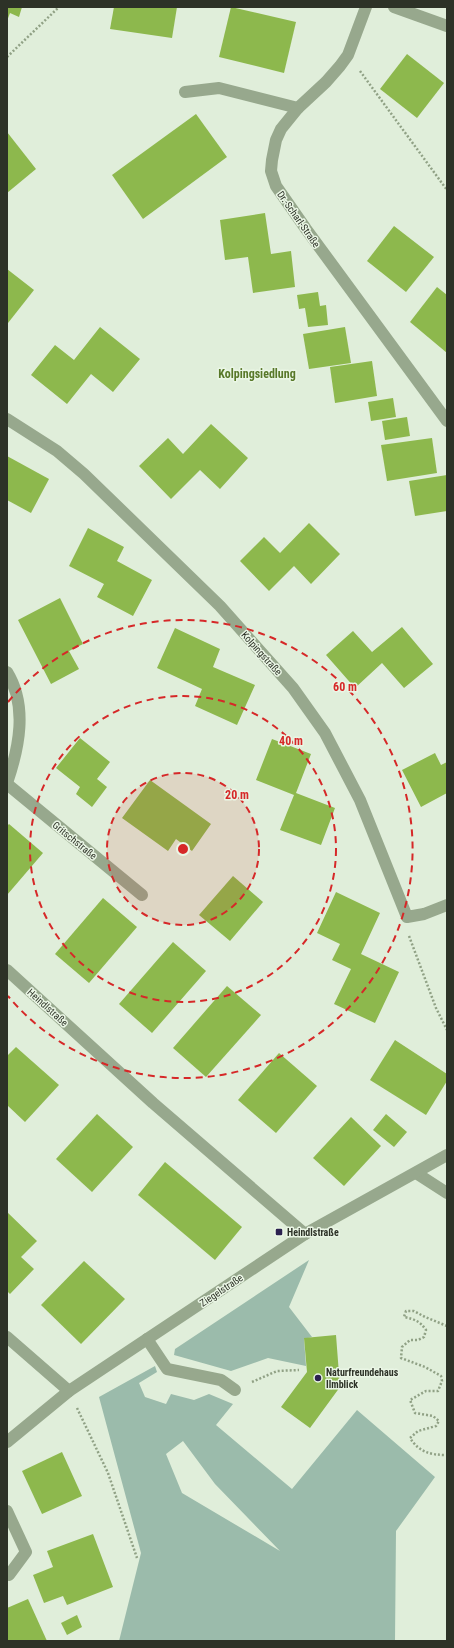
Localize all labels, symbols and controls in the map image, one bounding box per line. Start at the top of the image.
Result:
street label: Dr.-Scharl-Straße [275,189,322,250]
district label: Kolpingsiedlung [218,367,296,381]
street label: Kolpingstraße [239,629,284,678]
text: 60 m [333,680,357,694]
text: 40 m [279,734,303,748]
text: 20 m [225,788,249,802]
street label: Gritschstraße [51,819,99,862]
centre of rings [176,842,190,856]
street label: Heindlstraße [25,986,70,1029]
marker: Heindlstraße [274,1227,284,1237]
place label: Heindlstraße [287,1227,339,1238]
street label: Ziegelstraße [198,1272,245,1309]
place label: Naturfreundehaus Ilmblick [326,1367,399,1390]
marker: Naturfreundehaus Ilmblick [313,1373,323,1383]

